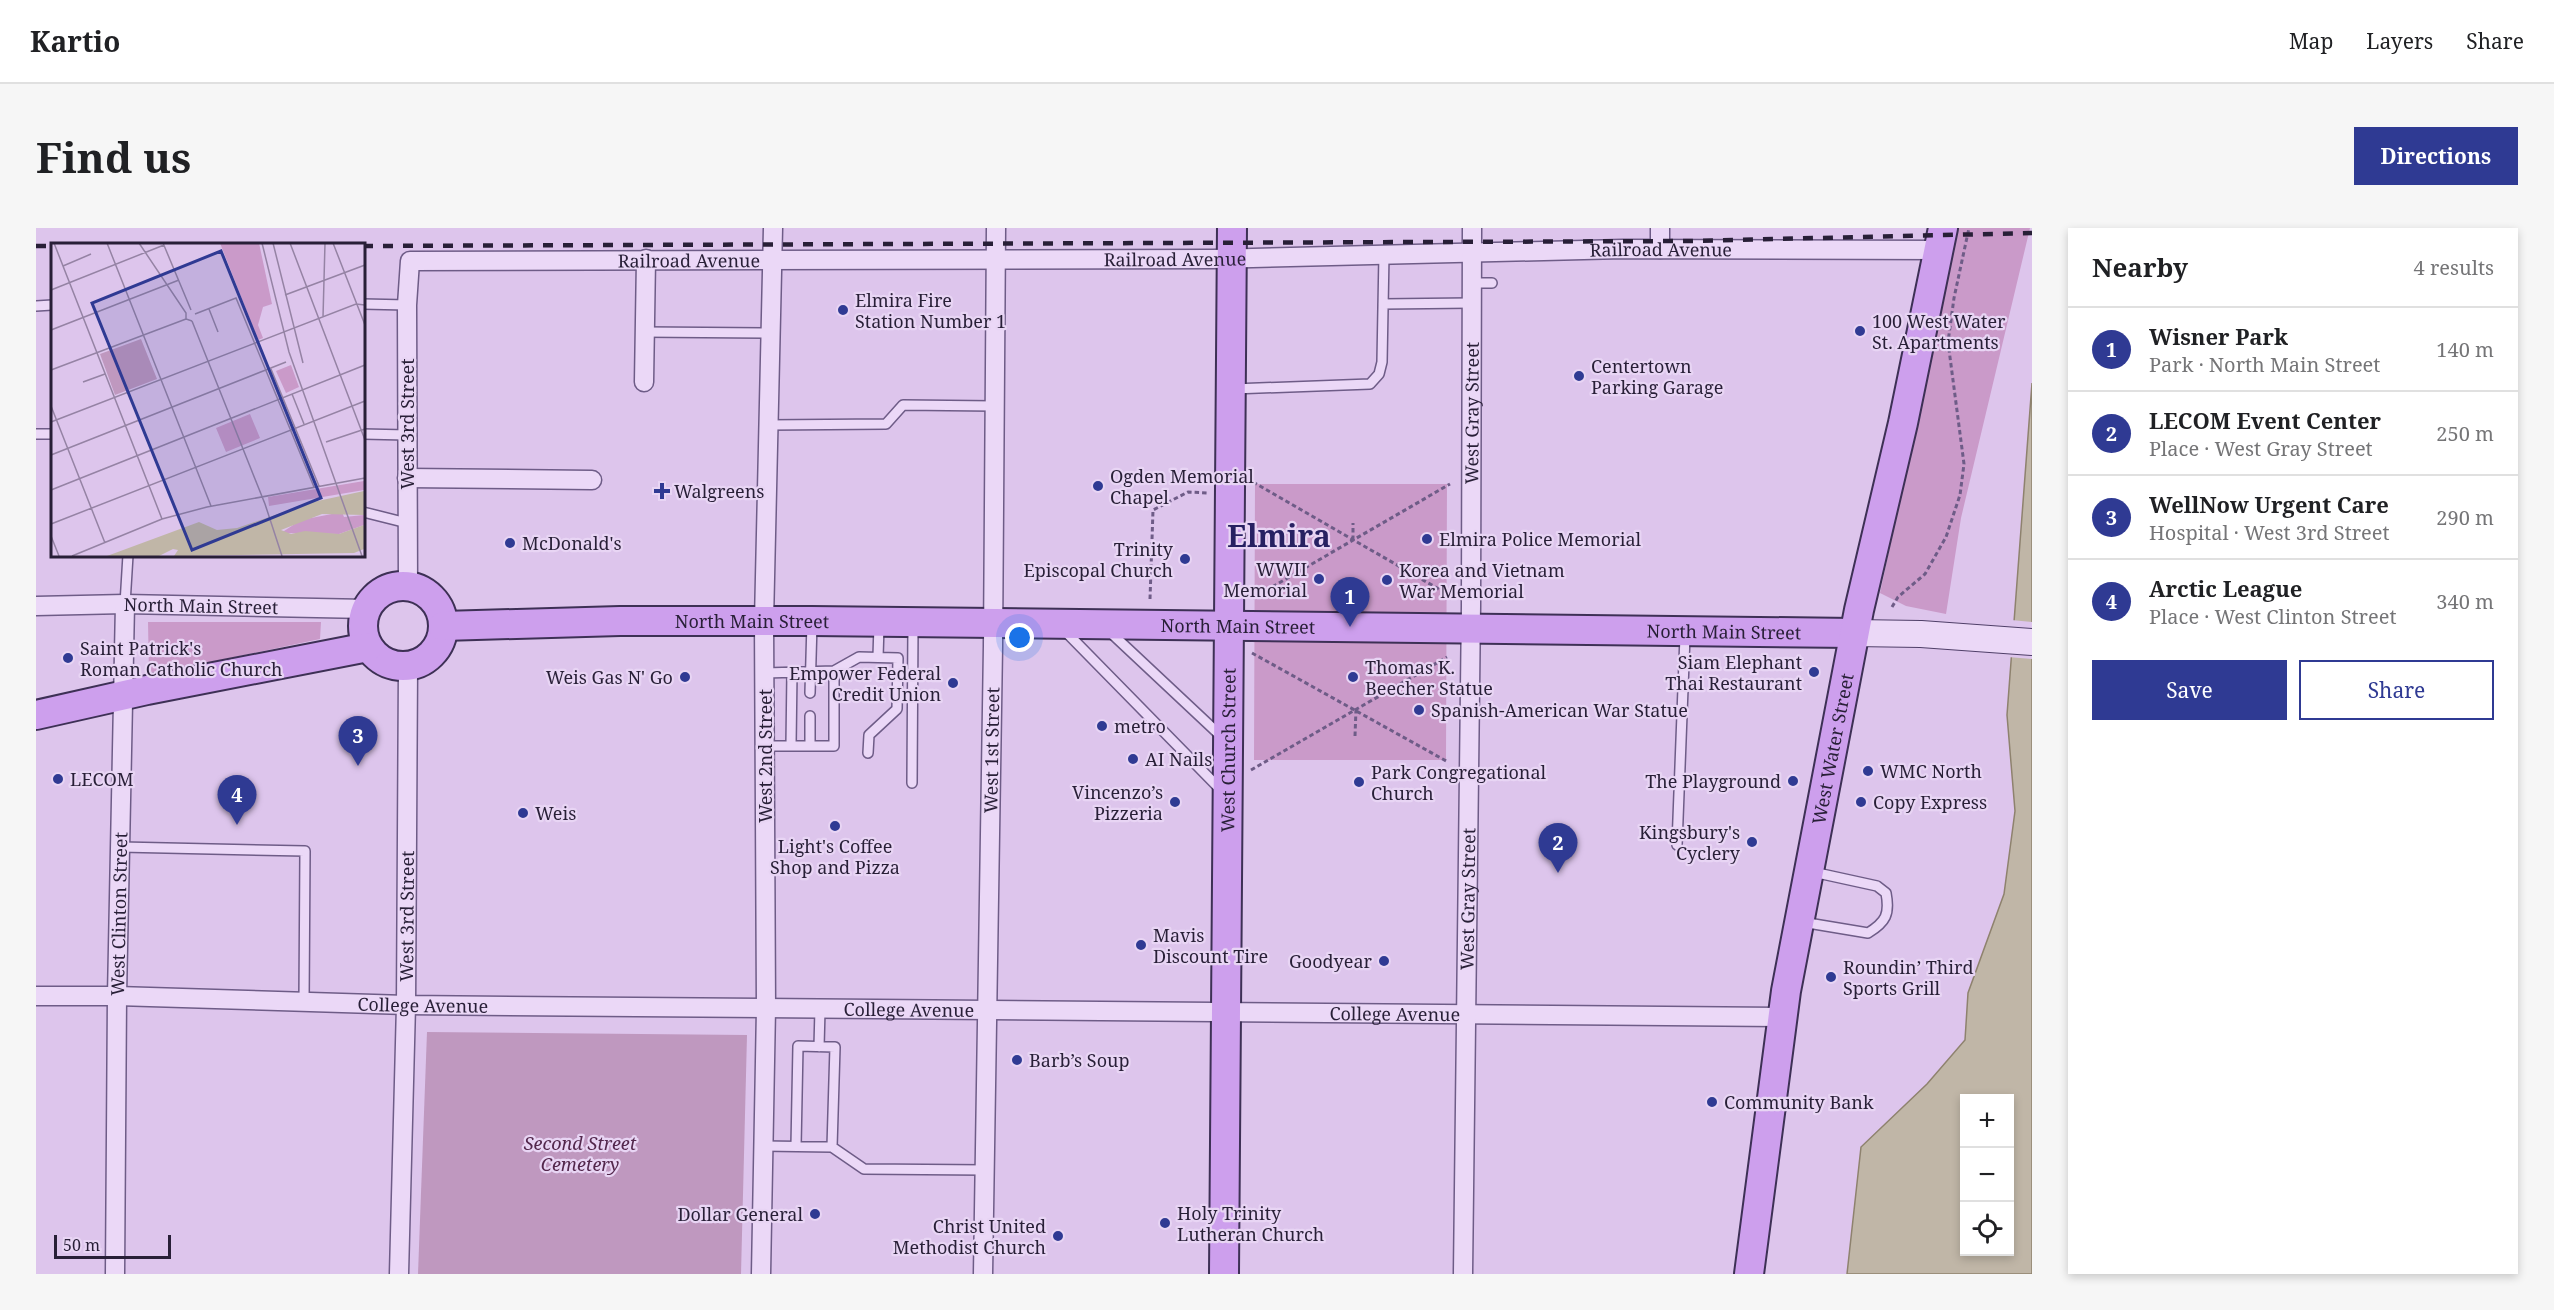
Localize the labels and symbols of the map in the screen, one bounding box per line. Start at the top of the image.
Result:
street label: Railroad Avenue [1589,237,1732,262]
inset map [51,243,364,556]
street label: Railroad Avenue [1104,246,1246,271]
street label: Railroad Avenue [618,248,760,272]
place label: Elmira Fire Station Number 1 [855,288,1006,333]
marker: Elmira Fire Station Number 1 [836,303,850,317]
place label: 100 West Water St. Apartments [1872,309,2006,354]
marker: 100 West Water St. Apartments [1853,324,1867,338]
street label: West Gray Street [1459,342,1484,484]
place label: Centertown Parking Garage [1591,354,1723,399]
street label: West 3rd Street [395,358,419,490]
marker: Centertown Parking Garage [1572,369,1586,383]
place label: Ogden Memorial Chapel [1110,464,1254,509]
place label: Walgreens [674,479,764,503]
marker: Ogden Memorial Chapel [1091,479,1105,493]
marker: Walgreens [655,484,669,498]
district label: Elmira [1227,515,1331,556]
place label: Elmira Police Memorial [1439,527,1642,551]
place label: McDonald's [522,531,622,555]
marker: Elmira Police Memorial [1420,532,1434,546]
marker: McDonald's [503,536,517,550]
place label: Trinity Episcopal Church [1023,537,1174,582]
marker: Trinity Episcopal Church [1178,552,1192,566]
place label: WWII Memorial [1223,557,1307,602]
place label: Korea and Vietnam War Memorial [1399,558,1565,603]
marker: WWII Memorial [1312,572,1326,586]
marker: Korea and Vietnam War Memorial [1380,573,1394,587]
pin: 1 [1330,578,1370,627]
street label: North Main Street [124,592,278,619]
street label: North Main Street [675,609,829,633]
street label: North Main Street [1161,613,1315,639]
street label: North Main Street [1647,619,1801,644]
your location [1005,623,1034,652]
place label: Saint Patrick's Roman Catholic Church [80,636,283,681]
place label: Siam Elephant Thai Restaurant [1665,650,1802,695]
marker: Saint Patrick's Roman Catholic Church [61,651,75,665]
place label: Thomas K. Beecher Statue [1365,655,1493,700]
place label: Empower Federal Credit Union [789,661,941,706]
place label: Weis Gas N' Go [546,665,673,689]
marker: Siam Elephant Thai Restaurant [1807,665,1821,679]
street label: West Church Street [1215,668,1241,832]
marker: Weis Gas N' Go [678,670,692,684]
marker: Thomas K. Beecher Statue [1346,670,1360,684]
street label: West Water Street [1806,671,1859,827]
marker: Empower Federal Credit Union [946,676,960,690]
street label: West 1st Street [978,687,1004,813]
street label: West 2nd Street [753,689,777,823]
place label: Spanish-American War Statue [1431,698,1688,722]
marker: Spanish-American War Statue [1412,703,1426,717]
place label: metro [1114,714,1166,738]
pin: 3 [338,716,378,766]
marker: metro [1095,719,1109,733]
place label: AI Nails [1145,747,1212,771]
marker: AI Nails [1126,752,1140,766]
place label: WMC North [1880,759,1982,783]
place label: Park Congregational Church [1371,760,1547,805]
marker: WMC North [1861,764,1875,778]
place label: LECOM [70,767,134,791]
place label: The Playground [1645,769,1781,793]
marker: LECOM [51,772,65,786]
marker: The Playground [1786,774,1800,788]
marker: Park Congregational Church [1352,775,1366,789]
pin: 4 [218,776,256,825]
place label: Vincenzo’s Pizzeria [1072,780,1163,825]
place label: Copy Express [1873,790,1987,814]
marker: Vincenzo’s Pizzeria [1168,795,1182,809]
marker: Copy Express [1854,795,1868,809]
place label: Weis [535,801,576,825]
marker: Weis [516,806,530,820]
marker: Light's Coffee Shop and Pizza [828,819,842,833]
place label: Kingsbury's Cyclery [1639,820,1741,865]
pin: 2 [1538,824,1577,873]
street label: West Gray Street [1455,828,1480,970]
street label: West Clinton Street [105,832,132,996]
place label: Light's Coffee Shop and Pizza [770,834,900,879]
marker: Kingsbury's Cyclery [1745,835,1759,849]
street label: West 3rd Street [394,850,419,982]
place label: Mavis Discount Tire [1153,923,1268,968]
marker: Mavis Discount Tire [1134,938,1148,952]
place label: Goodyear [1289,949,1373,973]
marker: Goodyear [1377,954,1391,968]
place label: Roundin’ Third Sports Grill [1843,955,1974,1000]
marker: Roundin’ Third Sports Grill [1824,970,1838,984]
street label: College Avenue [357,991,488,1018]
street label: College Avenue [843,997,974,1022]
street label: College Avenue [1329,1001,1460,1026]
place label: Barb’s Soup [1029,1048,1130,1072]
marker: Barb’s Soup [1010,1053,1024,1067]
place label: Community Bank [1724,1090,1874,1114]
marker: Community Bank [1705,1095,1719,1109]
park label: Second Street Cemetery [524,1131,637,1176]
place label: Holy Trinity Lutheran Church [1177,1201,1324,1246]
place label: Dollar General [678,1202,803,1226]
marker: Dollar General [808,1207,822,1221]
place label: Christ United Methodist Church [893,1214,1046,1259]
marker: Holy Trinity Lutheran Church [1158,1216,1172,1230]
marker: Christ United Methodist Church [1051,1229,1065,1243]
scale bar [54,1232,171,1260]

